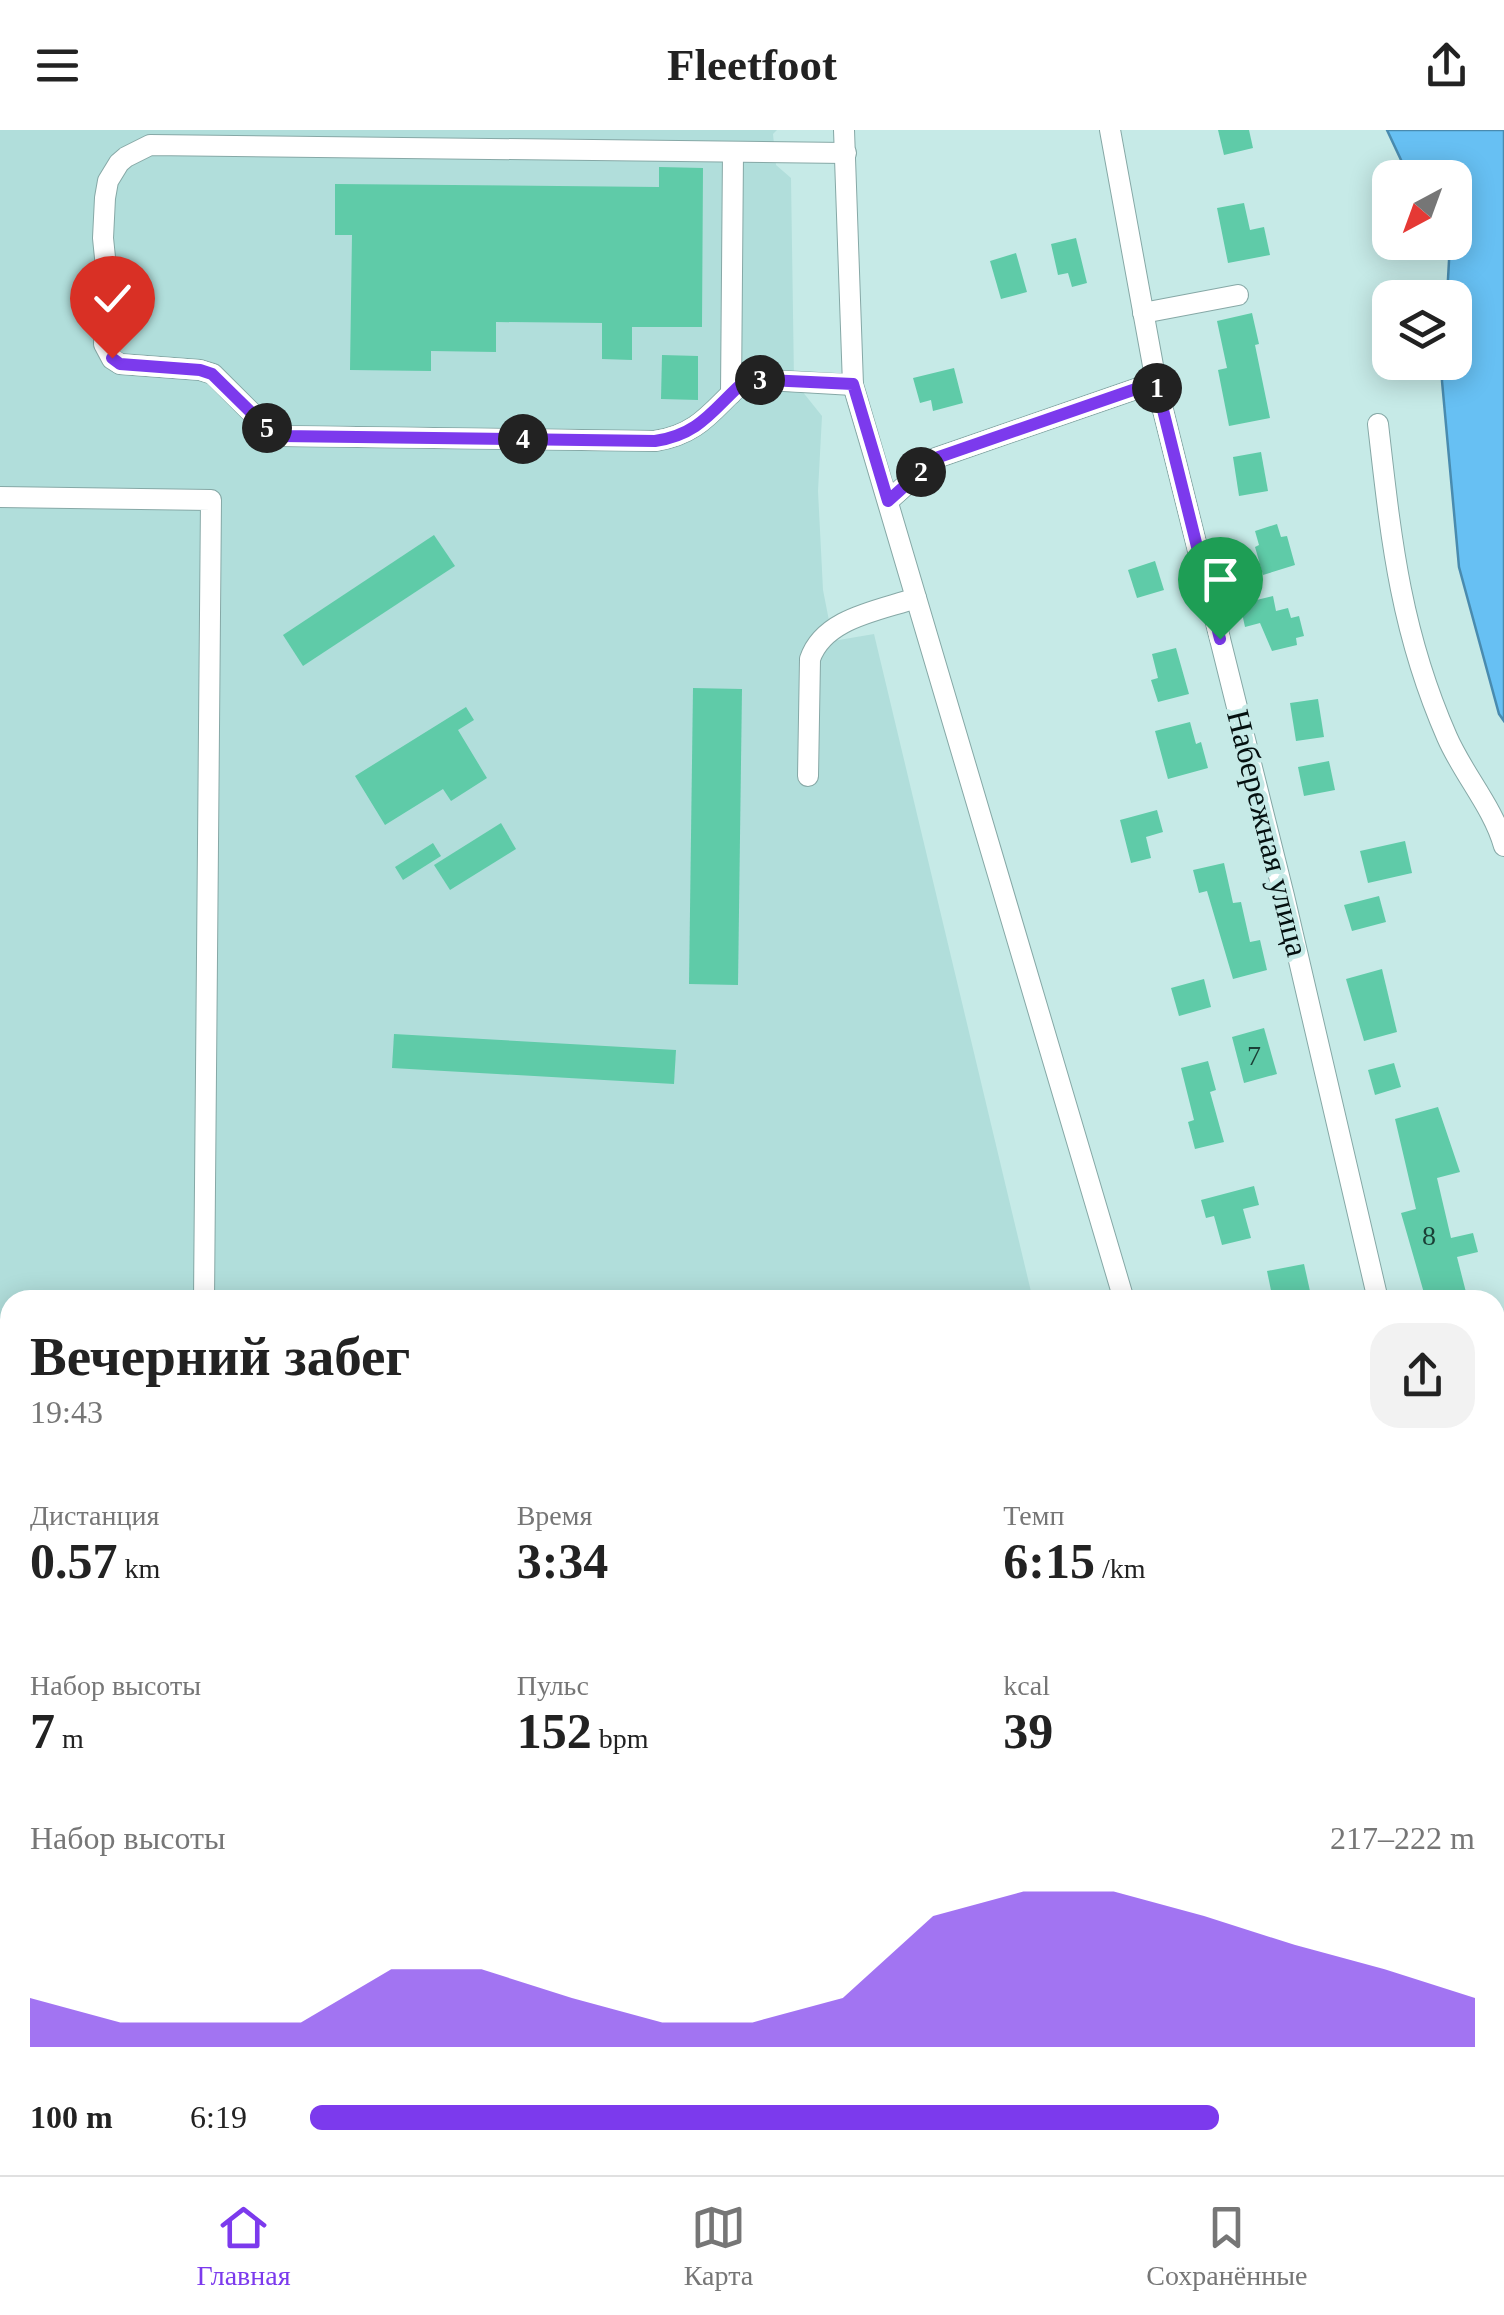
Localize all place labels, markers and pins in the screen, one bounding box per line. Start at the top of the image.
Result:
pin [70,256,155,359]
pin: 3 [735,355,785,405]
pin: 1 [1132,363,1182,413]
pin: 5 [242,403,292,453]
pin: 4 [498,414,548,464]
pin: 2 [896,447,946,497]
pin [1178,537,1263,640]

